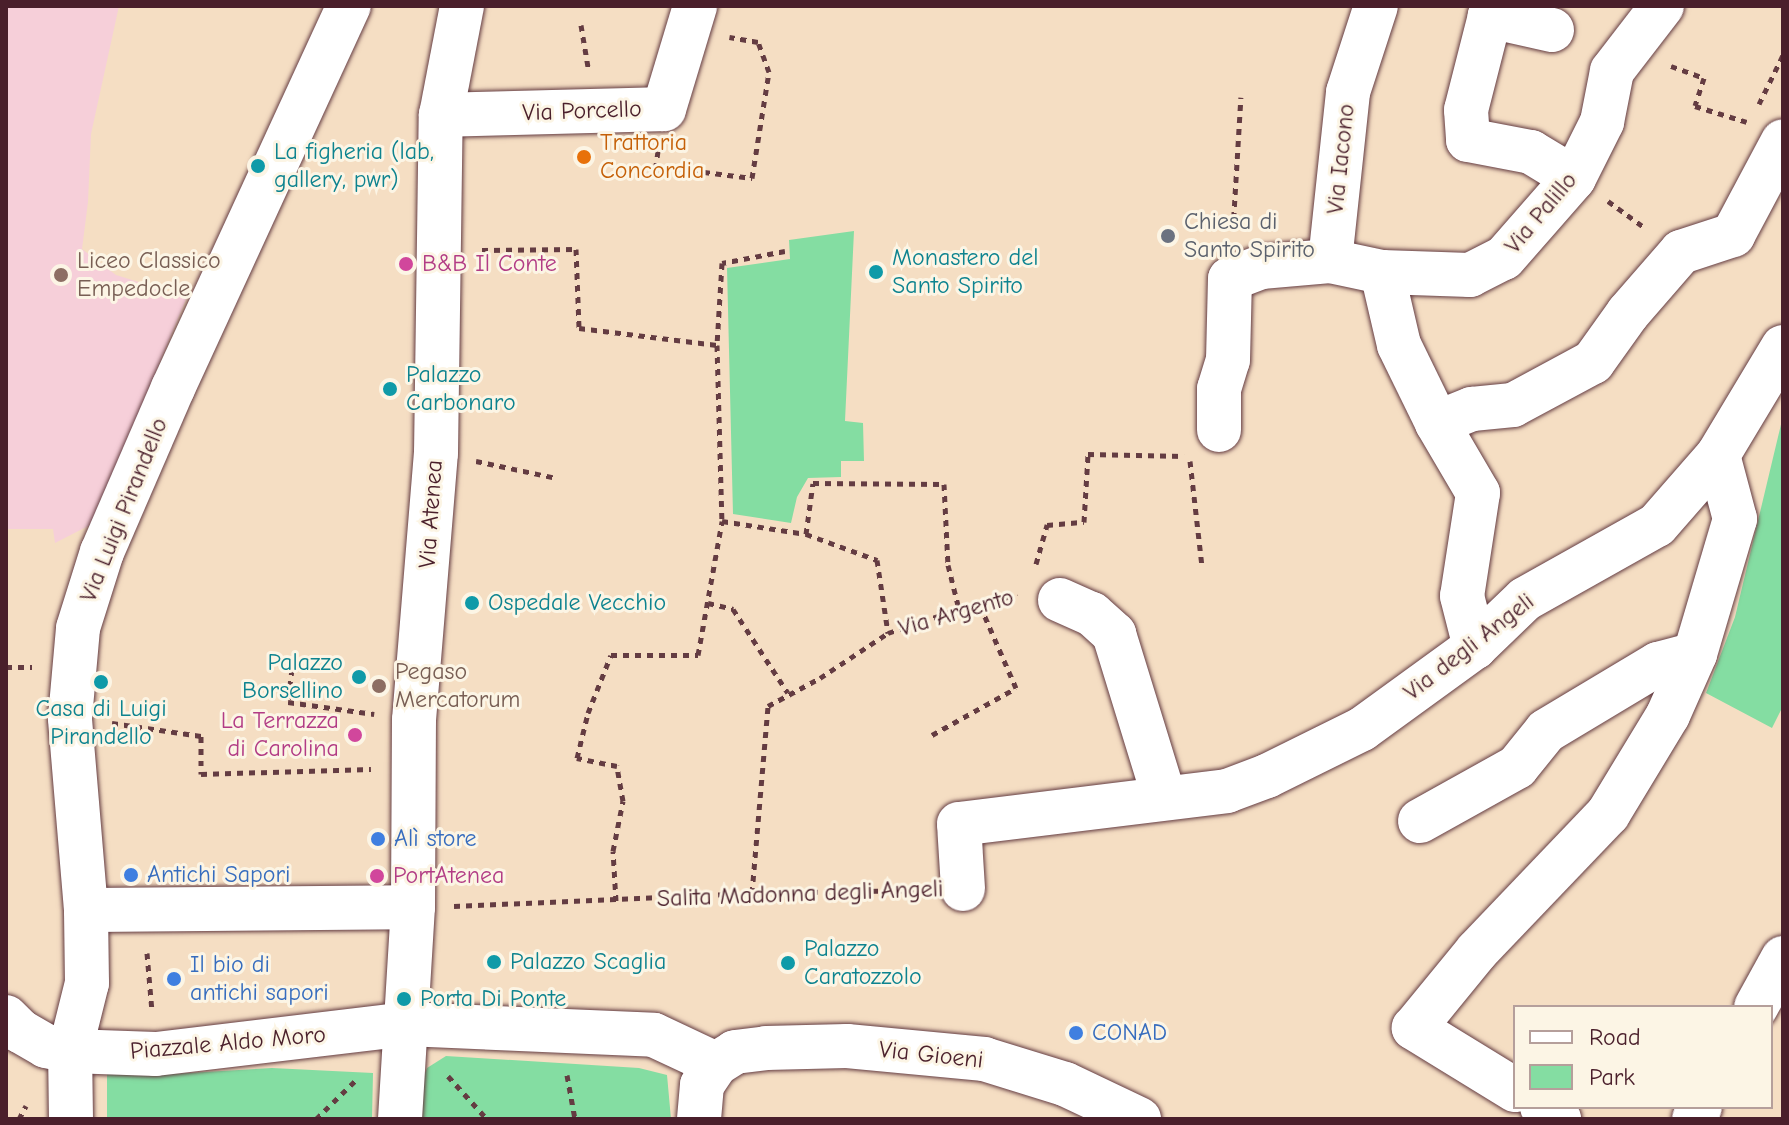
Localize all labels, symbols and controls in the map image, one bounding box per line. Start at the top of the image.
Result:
street label: Via Porcello [522,95,642,127]
street label: Via Iacono [1321,102,1361,216]
place label: Trattoria Concordia [600,129,704,185]
place label: La figheria (lab, gallery, pwr) [274,138,434,194]
marker: Trattoria Concordia [575,148,593,166]
marker: La figheria (lab, gallery, pwr) [249,157,267,175]
street label: Via Palillo [1499,166,1583,260]
place label: Chiesa di Santo Spirito [1184,208,1315,264]
marker: Chiesa di Santo Spirito [1159,227,1177,245]
place label: Monastero del Santo Spirito [892,244,1038,300]
place label: Liceo Classico Empedocle [77,247,221,303]
place label: B&B Il Conte [422,250,557,278]
marker: B&B Il Conte [397,255,415,273]
marker: Monastero del Santo Spirito [867,263,885,281]
marker: Liceo Classico Empedocle [52,266,70,284]
place label: Palazzo Carbonaro [406,361,516,417]
marker: Palazzo Carbonaro [381,380,399,398]
street label: Via Luigi Pirandello [74,414,174,606]
street label: Via Atenea [413,459,449,569]
street label: Via Argento [895,583,1017,643]
street label: Via degli Angeli [1398,587,1540,707]
place label: Ospedale Vecchio [488,589,666,617]
marker: Ospedale Vecchio [463,594,481,612]
place label: Palazzo Borsellino [242,649,343,705]
place label: Pegaso Mercatorum [395,658,520,714]
marker: Palazzo Borsellino [350,668,368,686]
marker: Casa di Luigi Pirandello [92,673,110,691]
marker: Pegaso Mercatorum [370,677,388,695]
place label: Casa di Luigi Pirandello [35,695,167,751]
place label: La Terrazza di Carolina [221,707,339,763]
marker: La Terrazza di Carolina [346,726,364,744]
place label: Alì store [394,825,477,853]
marker: Alì store [369,830,387,848]
place label: Antichi Sapori [147,861,290,889]
place label: PortAtenea [393,862,504,890]
marker: Antichi Sapori [122,866,140,884]
marker: PortAtenea [368,867,386,885]
street label: Salita Madonna degli Angeli [656,875,944,913]
place label: Palazzo Caratozzolo [804,935,922,991]
place label: Palazzo Scaglia [510,948,666,976]
place label: Il bio di antichi sapori [190,951,329,1007]
marker: Palazzo Scaglia [485,953,503,971]
marker: Palazzo Caratozzolo [779,954,797,972]
marker: Il bio di antichi sapori [165,970,183,988]
place label: Porta Di Ponte [420,985,566,1013]
marker: Porta Di Ponte [395,990,413,1008]
legend [1513,1005,1773,1109]
place label: CONAD [1092,1019,1167,1047]
street label: Piazzale Aldo Moro [129,1020,327,1066]
text: Road [1589,1023,1641,1051]
marker: CONAD [1067,1024,1085,1042]
street label: Via Gioeni [877,1035,985,1075]
text: Park [1589,1063,1635,1091]

